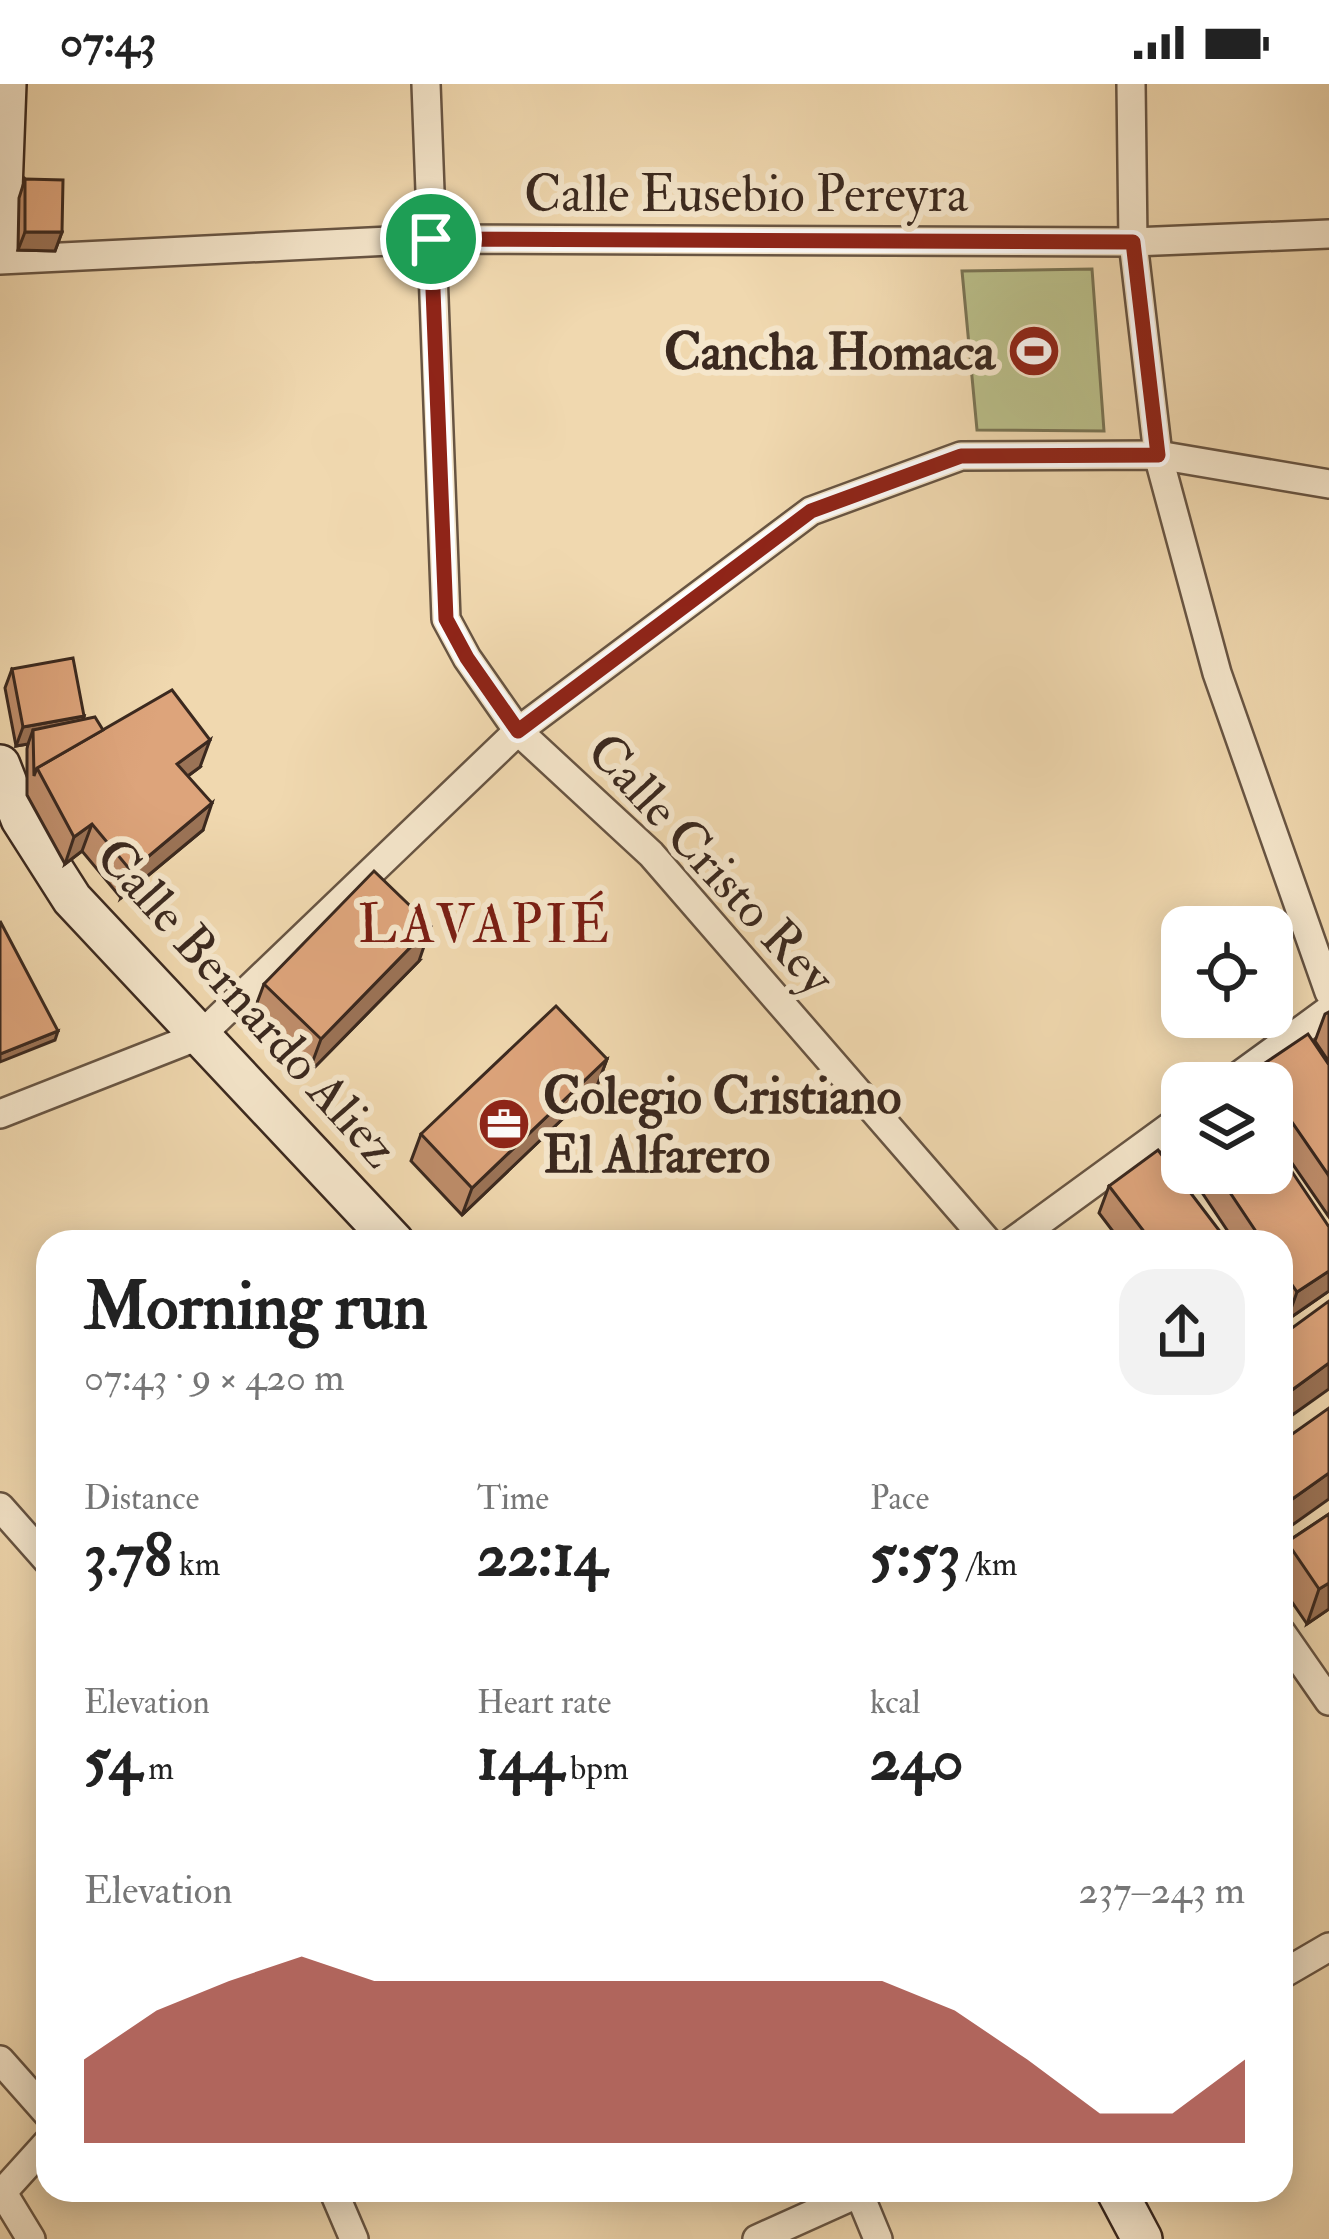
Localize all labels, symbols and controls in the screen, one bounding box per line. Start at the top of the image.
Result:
text: 07:43 [60,14,156,70]
street label: Calle Eusebio Pereyra [524,163,969,227]
pin [380,188,482,290]
icon: arrive [398,206,464,272]
place label: Cancha Homaca [664,321,997,385]
sports icon: Cancha Homaca [1006,323,1062,379]
street label: Calle Cristo Rey [573,720,849,1010]
street label: Calle Bernardo Aliez [82,825,411,1181]
district label: LAVAPIÉ [358,890,612,959]
map controls [1161,906,1293,1194]
button: locate [1161,906,1293,1038]
button: layers [1161,1062,1293,1194]
place label: Colegio Cristiano El Alfarero [543,1065,901,1188]
office icon: Colegio Cristiano El Alfarero [476,1096,532,1152]
text: Morning run [84,1266,428,1349]
button: share [1119,1269,1245,1395]
text: 07:43 · 9 × 420 m [84,1353,344,1402]
text: Distance [84,1478,199,1519]
text: Time [477,1478,549,1519]
text: Pace [870,1478,929,1519]
text: 3.78 [84,1519,172,1594]
text: 22:14 [477,1519,606,1594]
text: 5:53 [870,1519,961,1594]
text: km [172,1544,220,1585]
text: /km [961,1544,1017,1585]
text: Elevation [84,1682,210,1723]
text: Heart rate [477,1682,611,1723]
text: kcal [870,1682,921,1723]
text: 54 [84,1723,141,1798]
text: 144 [477,1723,563,1798]
text: 240 [870,1723,964,1798]
text: m [141,1748,174,1789]
text: bpm [563,1748,629,1789]
text: Elevation [84,1866,233,1915]
text: 237–243 m [1078,1866,1245,1915]

